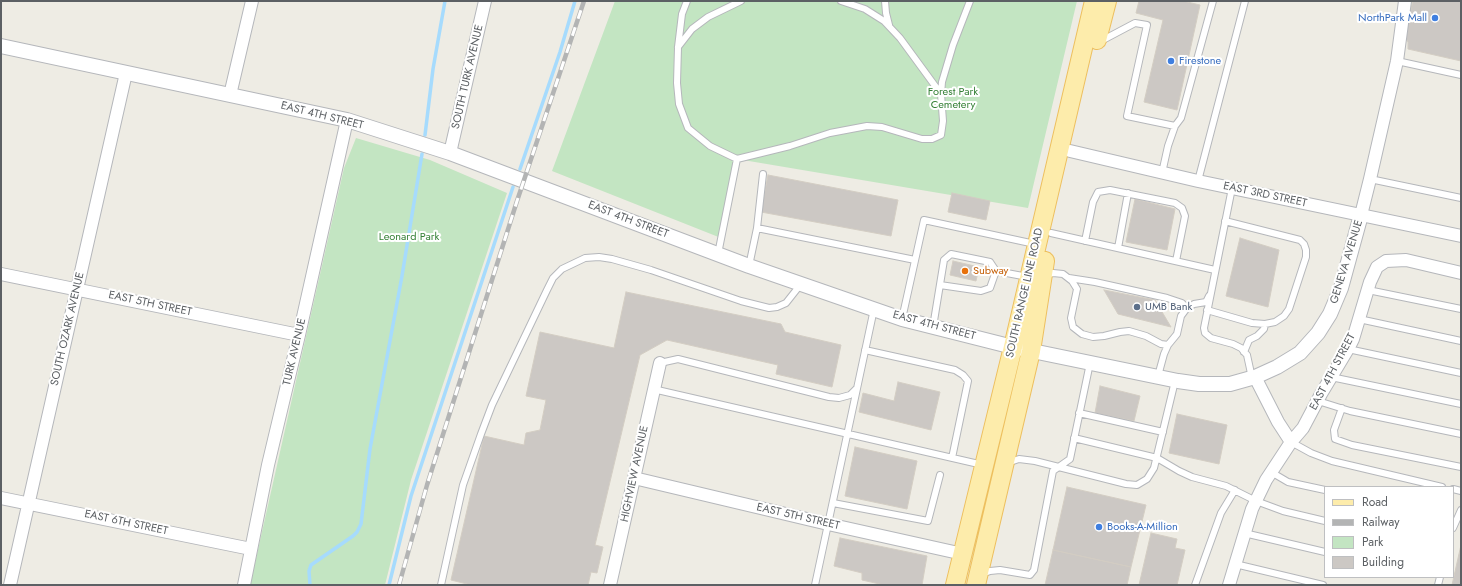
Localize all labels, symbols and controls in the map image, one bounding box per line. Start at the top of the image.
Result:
place label: NorthPark Mall [1358,11,1427,25]
marker: NorthPark Mall [1430,13,1440,23]
street label: SOUTH TURK AVENUE [450,24,486,130]
place label: Firestone [1179,54,1221,68]
marker: Firestone [1166,56,1176,66]
park label: Forest Park Cemetery [928,85,978,111]
street label: EAST 4TH STREET [279,99,365,133]
street label: EAST 3RD STREET [1222,180,1308,210]
street label: EAST 4TH STREET [586,199,670,241]
street label: GENEVA AVENUE [1328,219,1366,305]
street label: SOUTH RANGE LINE ROAD [1004,227,1046,359]
park label: Leonard Park [379,230,439,244]
place label: Subway [973,264,1008,278]
marker: Subway [960,266,970,276]
street label: SOUTH OZARK AVENUE [49,271,87,387]
street label: EAST 5TH STREET [107,289,193,319]
place label: UMB Bank [1145,300,1192,314]
marker: UMB Bank [1132,302,1142,312]
street label: EAST 4TH STREET [891,309,977,343]
street label: TURK AVENUE [281,317,309,387]
street label: EAST 4TH STREET [1307,331,1359,413]
street label: HIGHVIEW AVENUE [618,425,652,523]
legend [1324,486,1454,578]
text: Road [1362,493,1388,511]
street label: EAST 5TH STREET [755,501,841,533]
street label: EAST 6TH STREET [83,508,169,538]
text: Railway [1362,513,1400,531]
place label: Books-A-Million [1107,520,1178,534]
marker: Books-A-Million [1094,522,1104,532]
text: Park [1362,533,1383,551]
text: Building [1362,553,1404,571]

